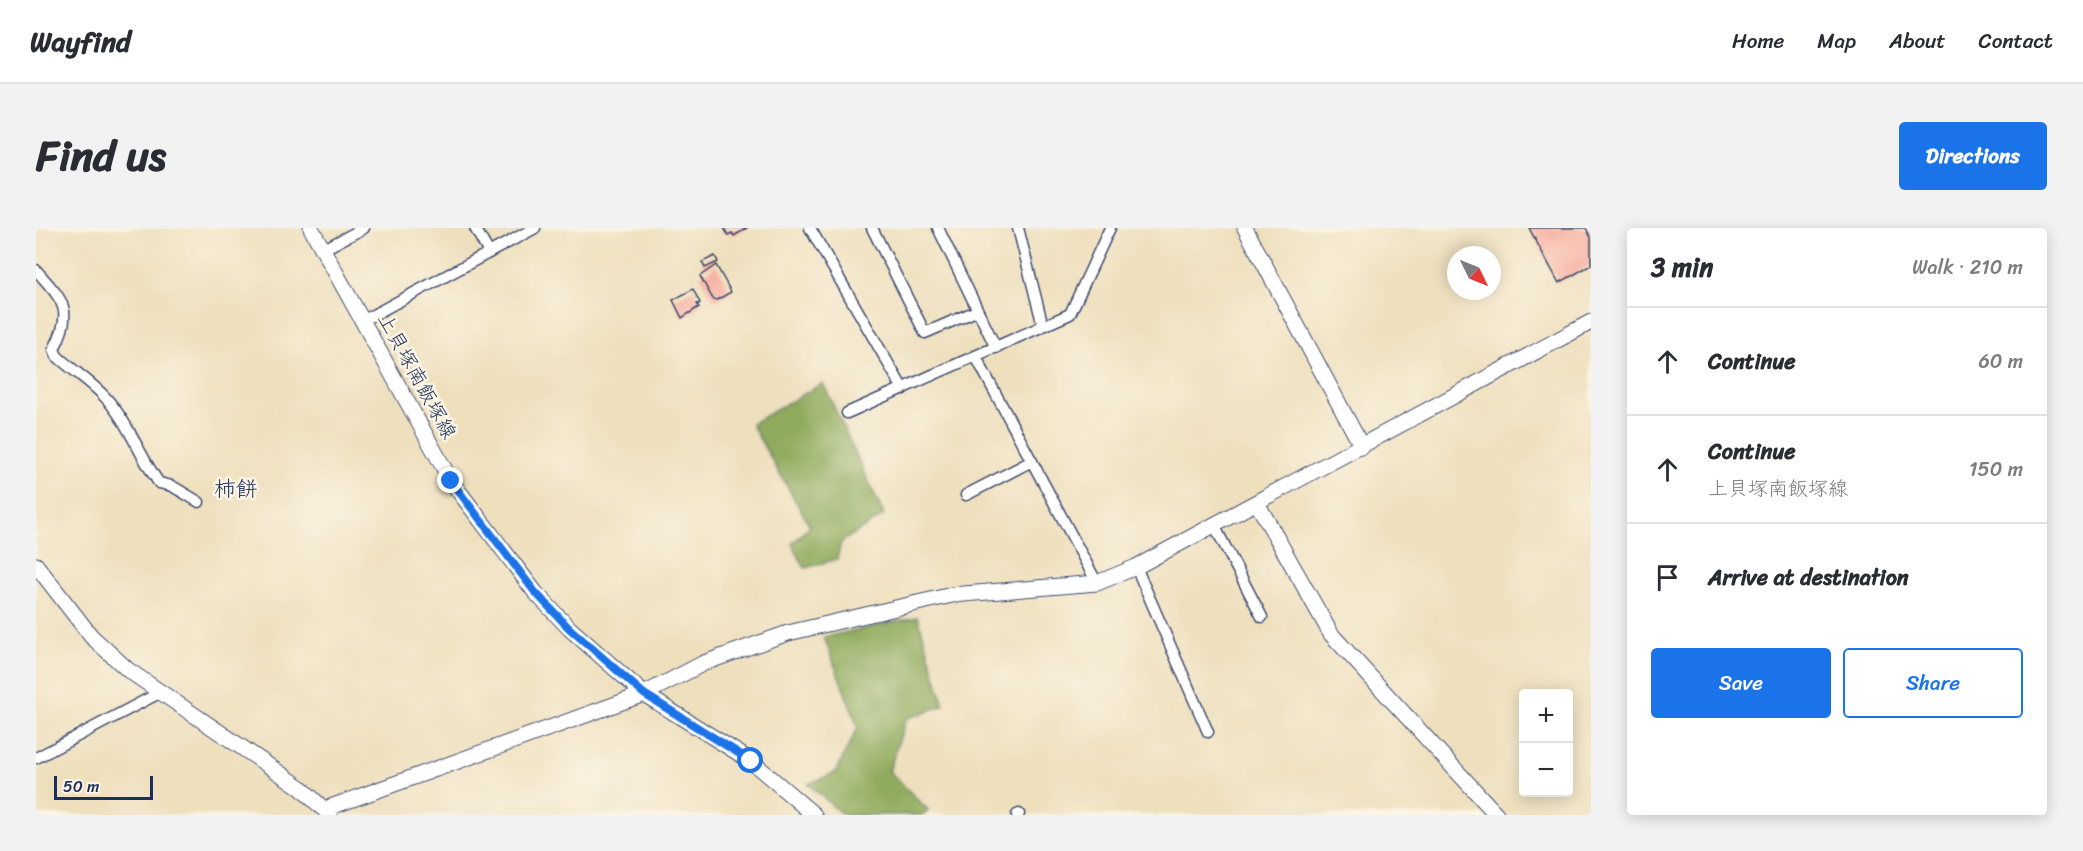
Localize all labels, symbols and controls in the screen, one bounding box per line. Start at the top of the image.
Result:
text: Wayfind [30,17,131,66]
text: Home [1732,22,1784,60]
text: Map [1817,22,1856,60]
text: About [1889,22,1946,60]
text: Contact [1979,22,2053,60]
text: Find us [36,119,166,193]
button: Directions [1899,122,2047,190]
text: 3 min [1651,244,1713,290]
north arrow [1447,246,1501,300]
text: Walk · 210 m [1912,250,2023,285]
street label: 上貝塚南飯塚線 [368,306,466,446]
text: Continue [1708,342,1796,381]
text: 60 m [1978,344,2023,379]
icon: ahead [1651,345,1684,378]
text: Continue [1708,432,1796,471]
text: 150 m [1969,452,2023,487]
icon: ahead [1651,453,1684,486]
route end [437,467,463,493]
district label: 柿餅 [214,469,258,508]
text: 上貝塚南飯塚線 [1708,471,1848,506]
text: Arrive at destination [1708,558,1909,597]
icon: arrive [1651,561,1684,594]
button: Save [1651,648,1831,718]
button: Share [1843,648,2023,718]
map controls [1519,689,1573,797]
button: + [1519,689,1573,743]
button: − [1519,743,1573,797]
route start [737,747,763,773]
text: 50 m [63,772,99,801]
scale bar [54,773,153,800]

